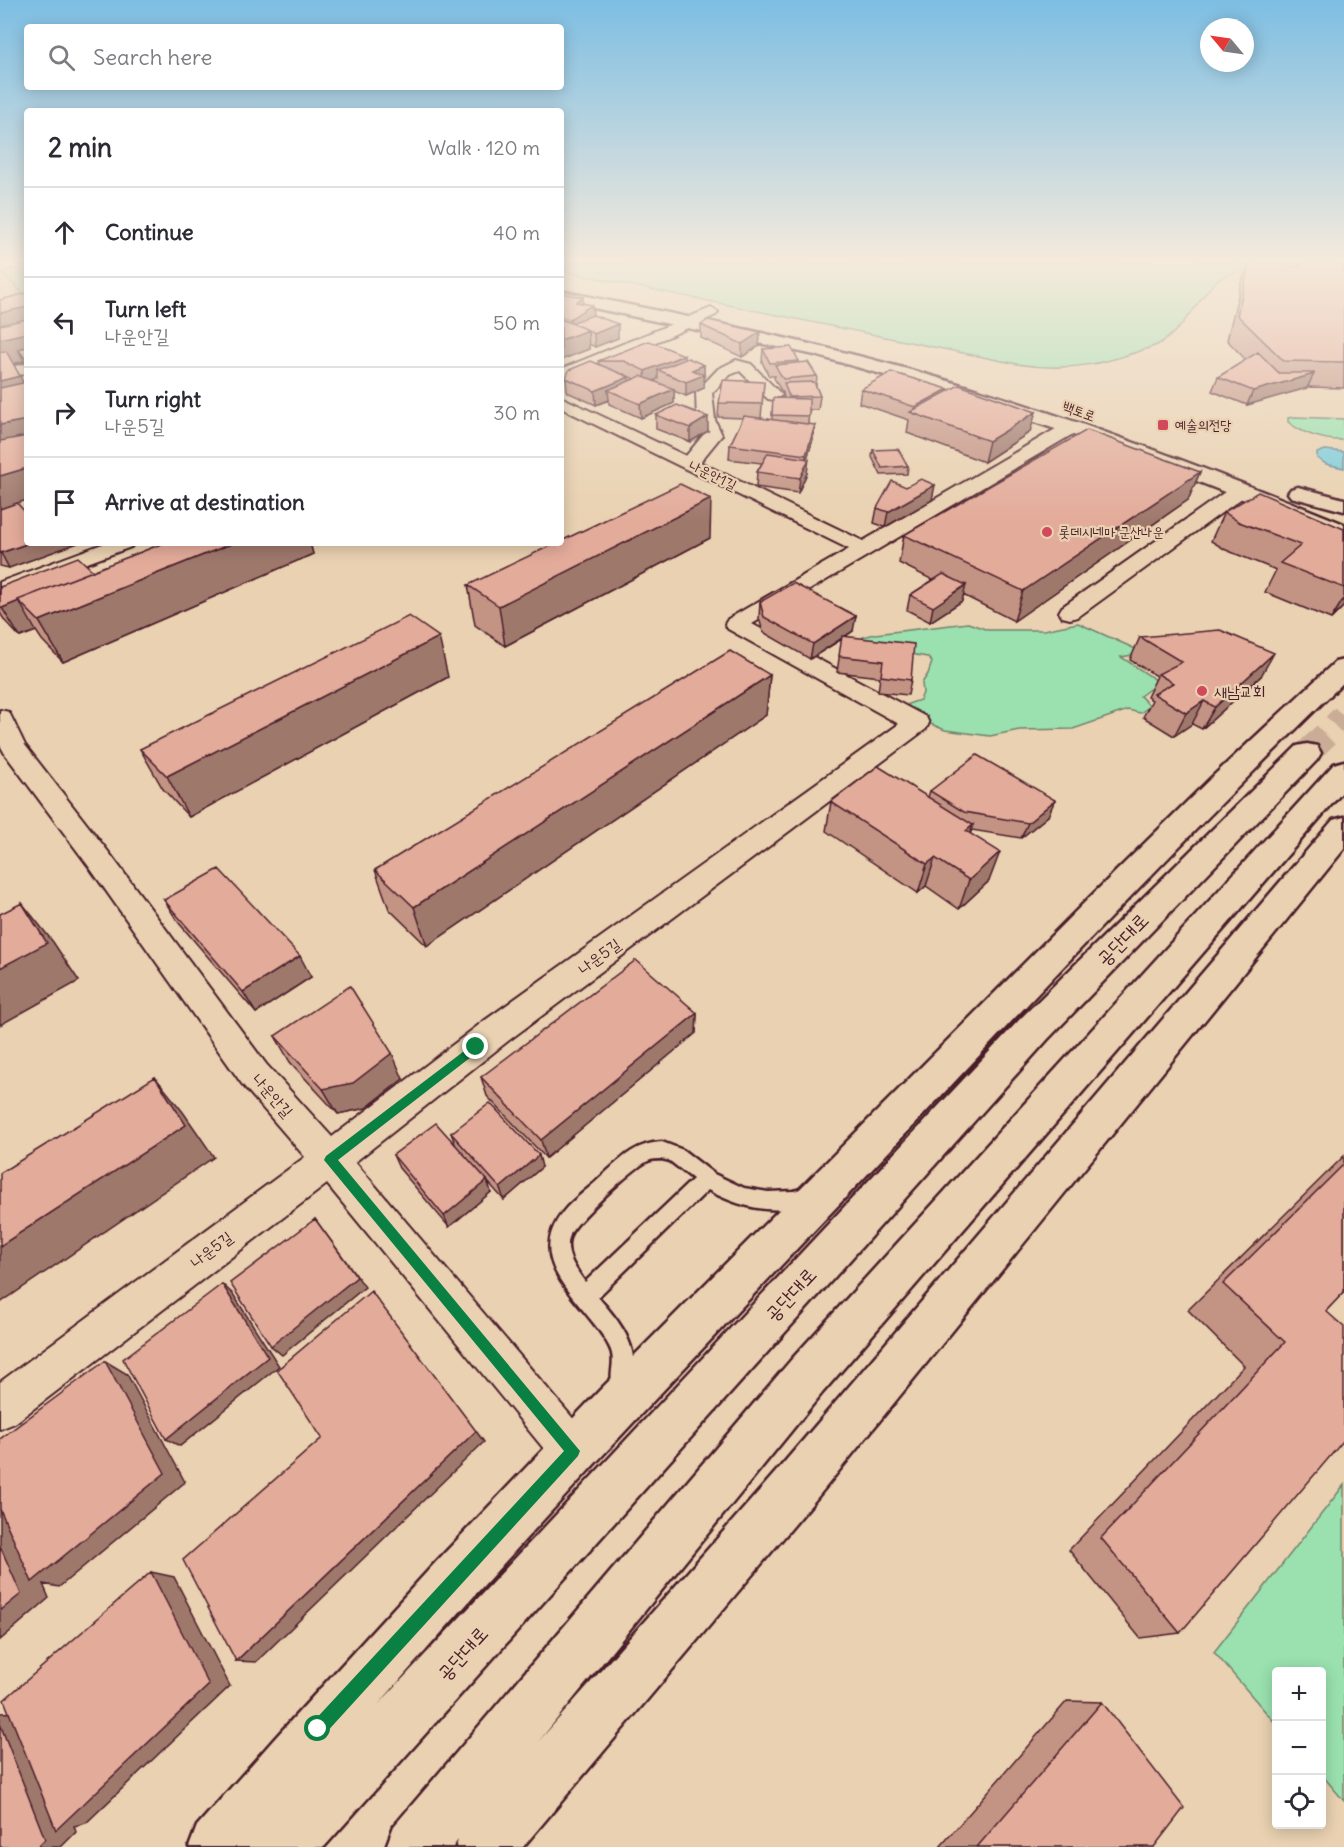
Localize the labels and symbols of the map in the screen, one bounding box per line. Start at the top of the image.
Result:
north arrow [1200,18,1254,72]
street label: 백토로 [1060,397,1098,425]
place label: 예술의전당 [1175,416,1232,434]
marker: 예술의전당 [1156,418,1170,432]
street label: 나운안1길 [686,456,740,495]
place label: 롯데시네마 군산나운 [1059,523,1164,541]
marker: 롯데시네마 군산나운 [1040,525,1054,539]
place label: 새남교회 [1214,681,1266,701]
marker: 새남교회 [1195,684,1209,698]
street label: 공단대로 [1091,907,1153,971]
street label: 나운5길 [574,934,624,978]
route end [462,1033,488,1059]
street label: 나운안길 [249,1069,298,1121]
street label: 나운5길 [186,1227,236,1271]
street label: 공단대로 [759,1262,821,1326]
street label: 공단대로 [431,1621,493,1685]
route start [304,1715,330,1741]

